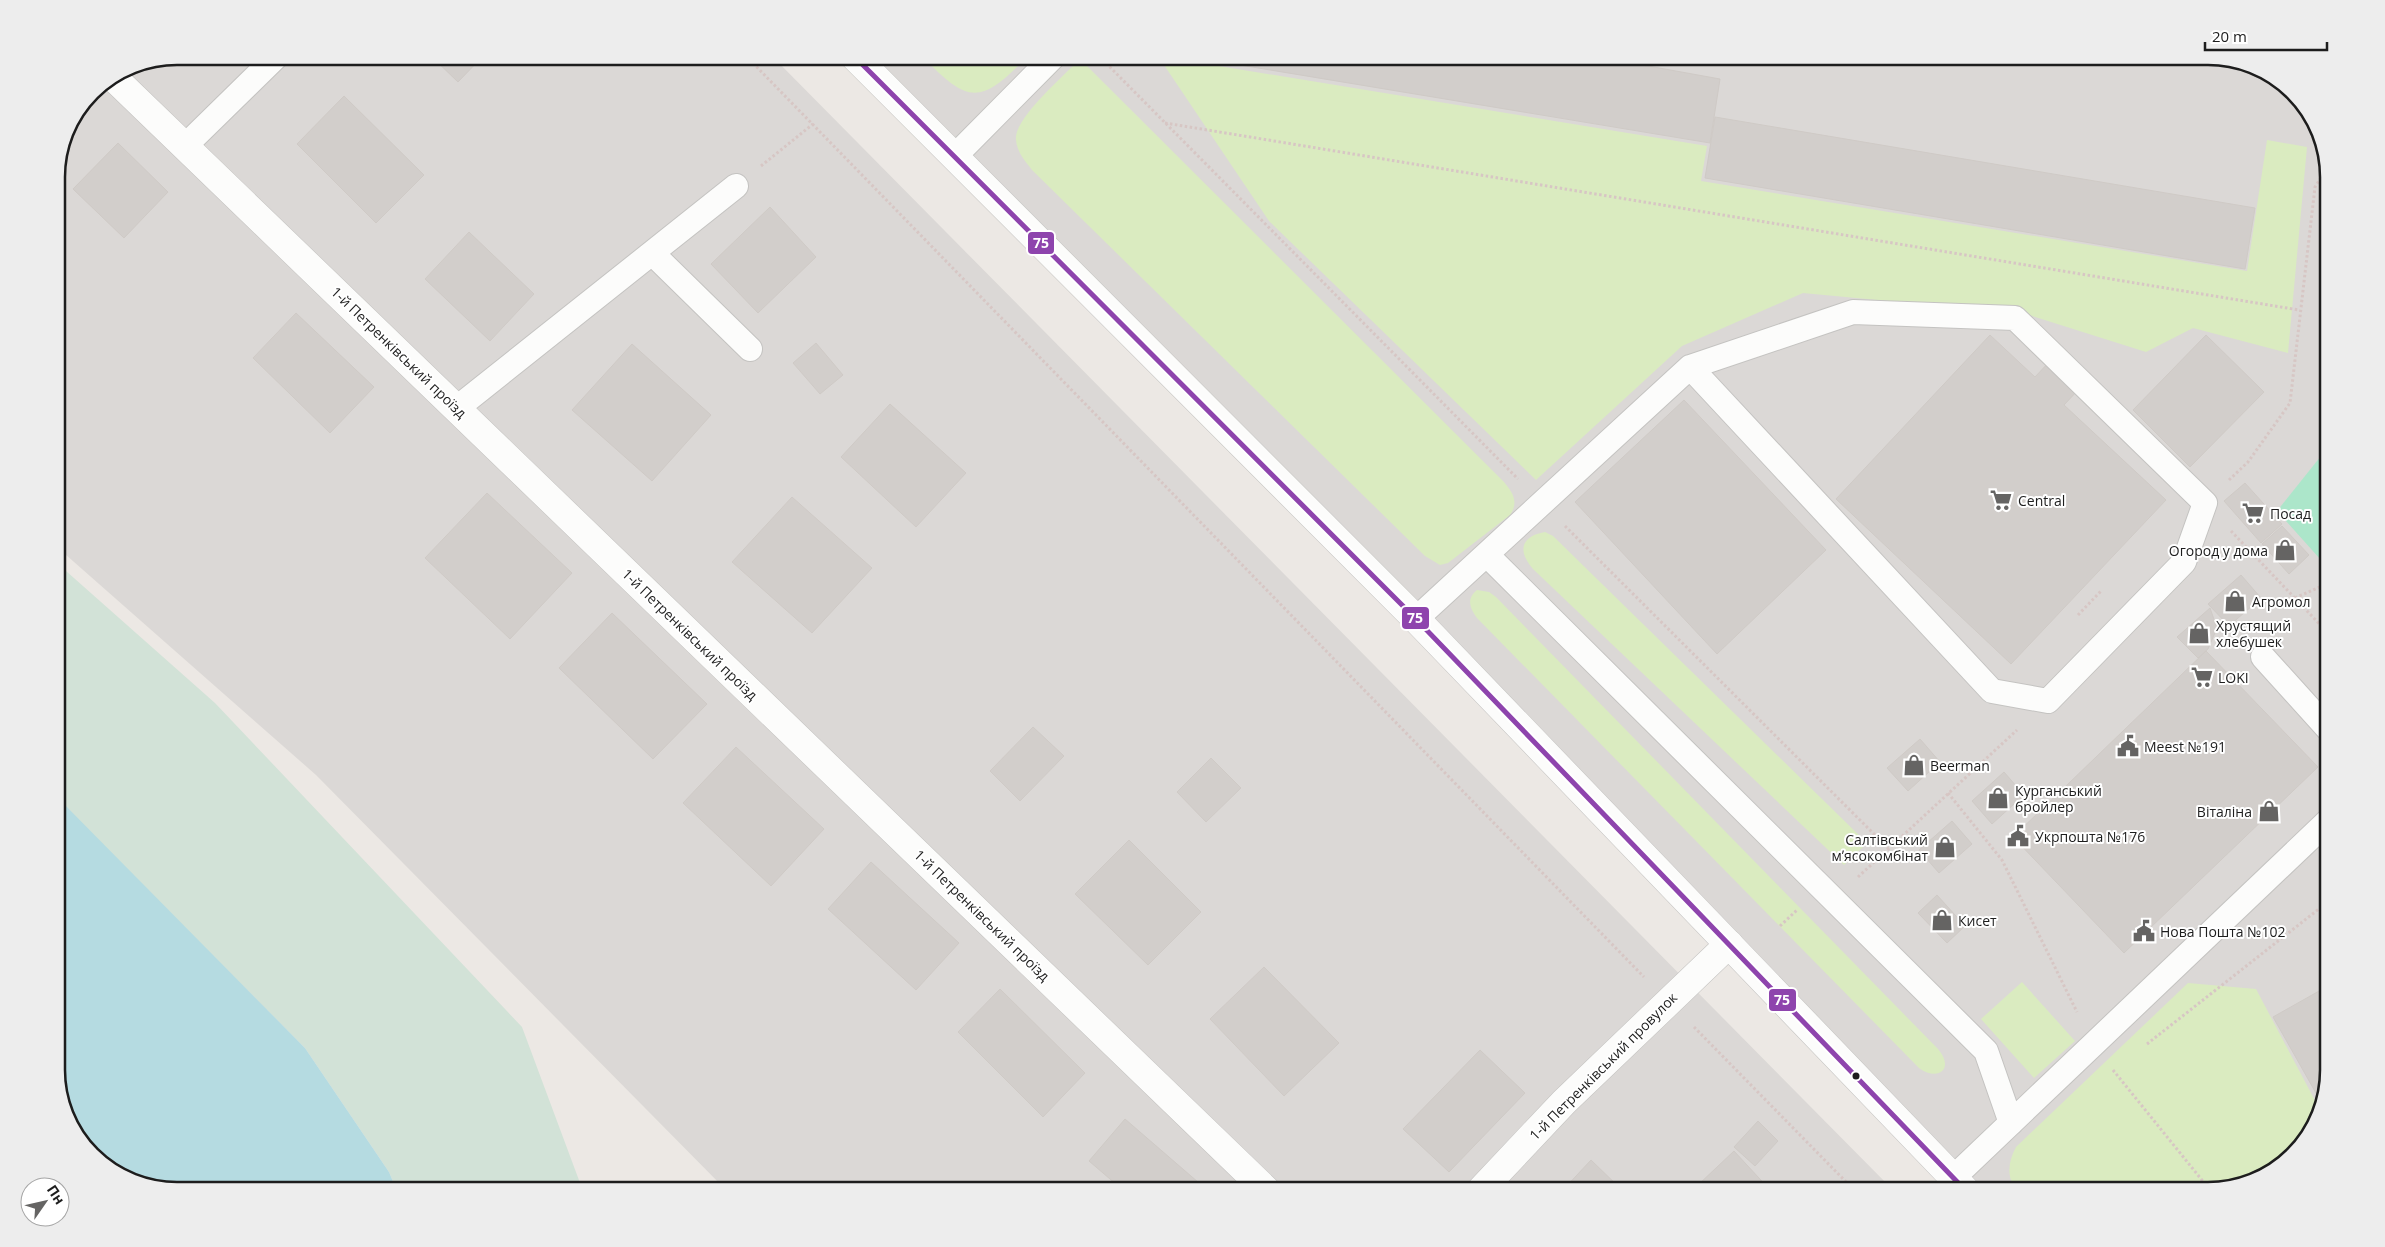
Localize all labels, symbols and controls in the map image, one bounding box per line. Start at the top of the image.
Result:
scale bar [2205,20,2328,52]
text: 20 m [2212,26,2247,46]
line badge: 75 [1027,231,1055,255]
text: 75 [1033,233,1049,252]
street label: 1-й Петренківський проїзд [327,282,471,422]
supermarket icon: Central [1988,487,2014,513]
place label: Central [2018,491,2065,510]
supermarket icon: Посад [2240,500,2266,526]
place label: Посад [2270,504,2311,523]
shop icon: Огород у дома [2272,537,2298,563]
place label: Огород у дома [2169,541,2268,560]
street label: 1-й Петренківський проїзд [618,564,762,704]
shop icon: Агромол [2222,588,2248,614]
place label: Агромол [2252,592,2311,611]
line badge: 75 [1401,606,1430,630]
text: 75 [1407,608,1423,627]
place label: Хрустящий хлебушек [2216,616,2291,651]
shop icon: Хрустящий хлебушек [2186,620,2212,646]
supermarket icon: LOKI [2189,664,2215,690]
place label: LOKI [2218,668,2249,687]
public building icon: Meest №191 [2115,733,2141,759]
place label: Meest №191 [2144,737,2226,756]
shop icon: Beerman [1901,752,1927,778]
place label: Beerman [1930,756,1990,775]
place label: Курганський бройлер [2015,781,2102,816]
shop icon: Курганський бройлер [1985,785,2011,811]
shop icon: Віталіна [2256,798,2282,824]
place label: Віталіна [2197,802,2252,821]
public building icon: Укрпошта №176 [2005,823,2031,849]
place label: Укрпошта №176 [2035,827,2145,846]
place label: Салтівський мʼясокомбінат [1831,830,1928,865]
shop icon: Салтівський мʼясокомбінат [1932,834,1958,860]
street label: 1-й Петренківський проїзд [910,845,1054,985]
shop icon: Кисет [1929,907,1955,933]
place label: Кисет [1958,911,1997,930]
public building icon: Нова Пошта №102 [2131,918,2157,944]
place label: Нова Пошта №102 [2160,922,2286,941]
street label: 1-й Петренківський провулок [1525,987,1682,1144]
line badge: 75 [1768,988,1797,1012]
text: 75 [1774,990,1790,1009]
unlabelled marker [1851,1071,1861,1081]
north arrow [20,1177,70,1227]
text: Пн [43,1181,70,1208]

